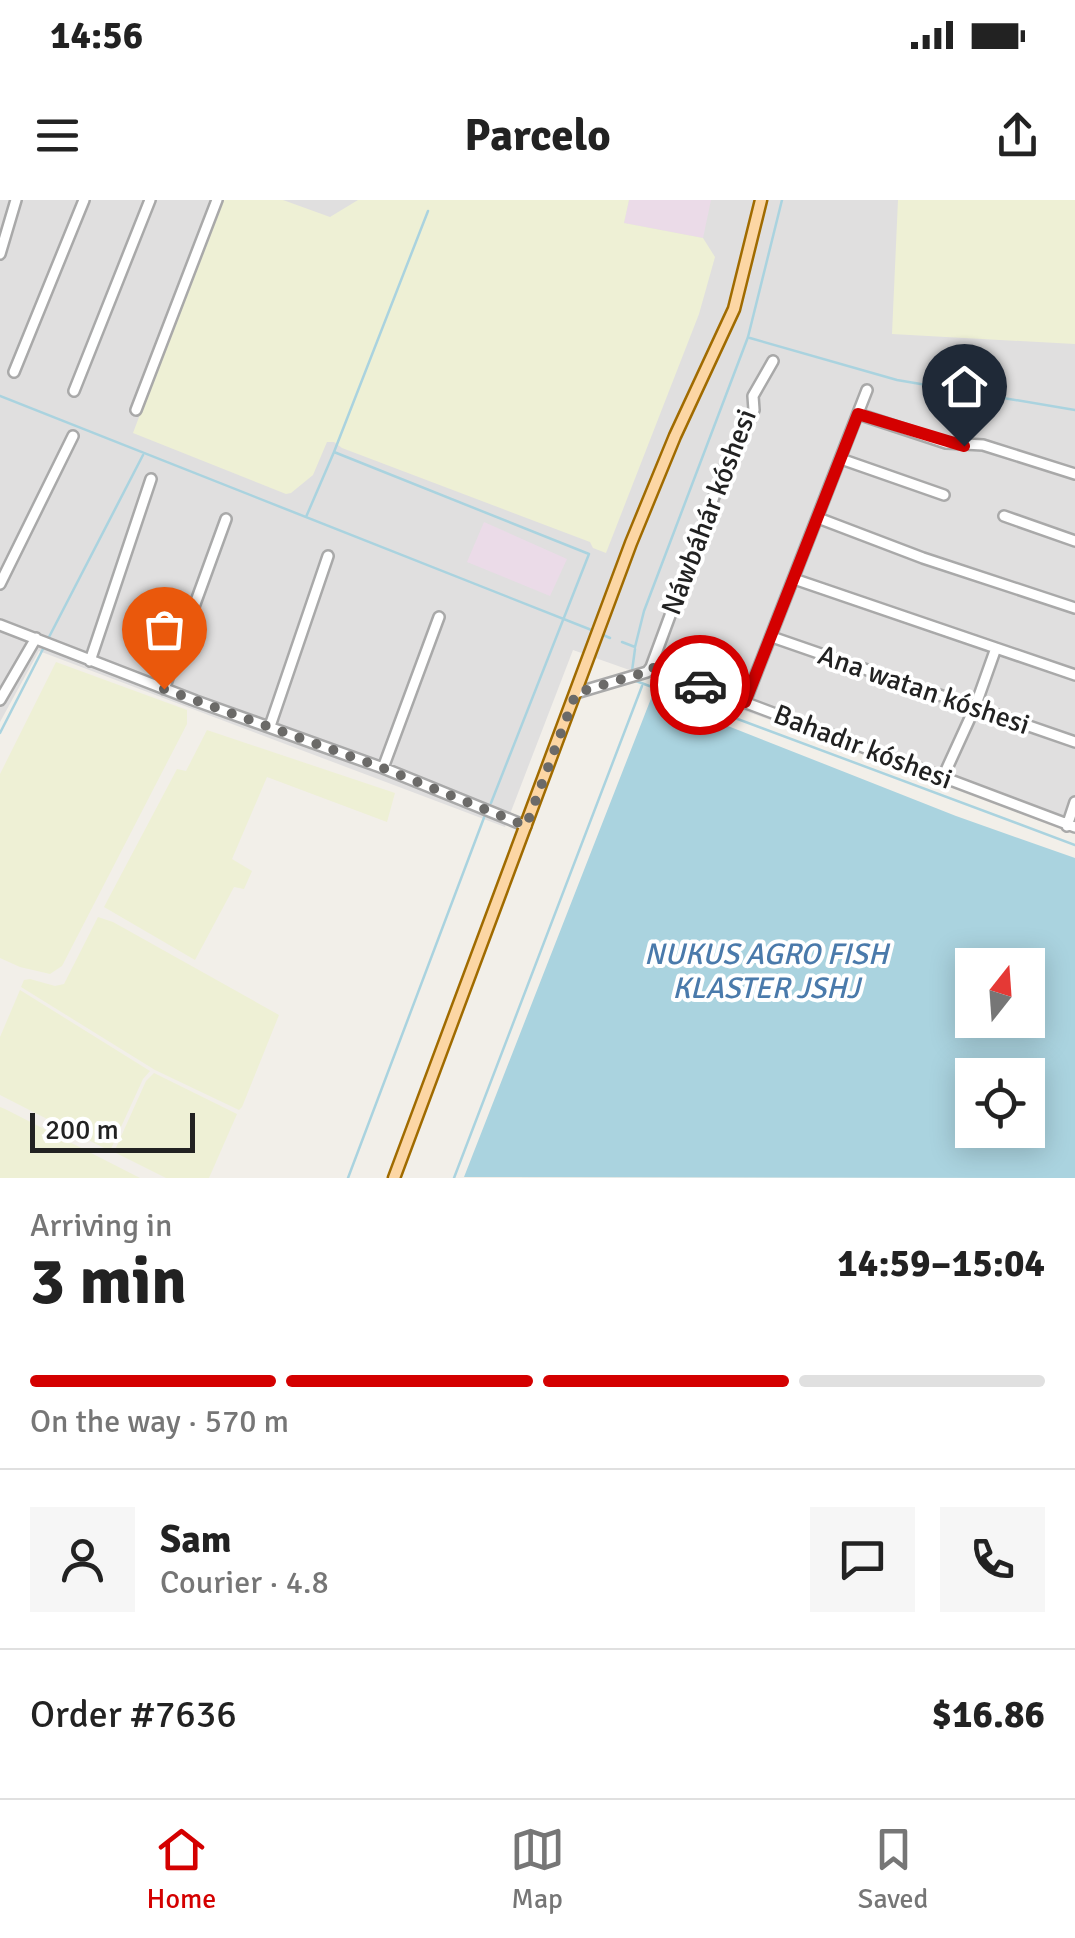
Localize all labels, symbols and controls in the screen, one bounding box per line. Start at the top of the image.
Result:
text: 14:56 [50,12,143,59]
icon: menu [30,108,85,163]
text: Parcelo [464,108,611,163]
icon: share [990,108,1045,163]
pin [922,344,1007,447]
icon: home [937,359,992,414]
street label: Náwbáhár kóshesi [654,404,764,620]
pin [122,587,207,690]
icon: bag [137,602,192,657]
courier [650,635,750,735]
street label: Ana watan kóshesi [814,638,1034,742]
icon: car [673,658,728,713]
street label: Bahadır kóshesi [769,697,957,797]
water label: NUKUS AGRO FISH KLASTER JSHJ [644,936,891,1007]
north arrow [955,948,1045,1038]
map controls [955,948,1045,1148]
button: locate [955,1058,1045,1148]
scale bar [30,1108,195,1153]
text: 200 m [45,1113,119,1147]
text: Arriving in [30,1206,172,1245]
text: 14:59–15:04 [837,1240,1045,1287]
text: 3 min [30,1242,187,1322]
text: On the way · 570 m [30,1402,289,1441]
button: person [30,1507,135,1612]
button: chat [810,1507,915,1612]
button: phone [940,1507,1045,1612]
text: Sam [160,1516,231,1563]
text: Courier · 4.8 [160,1563,329,1602]
text: Order #7636 [30,1691,237,1738]
text: $16.86 [932,1691,1045,1738]
tab: Home [147,1822,216,1916]
tab: Map [510,1822,565,1916]
tab: Saved [858,1822,928,1916]

